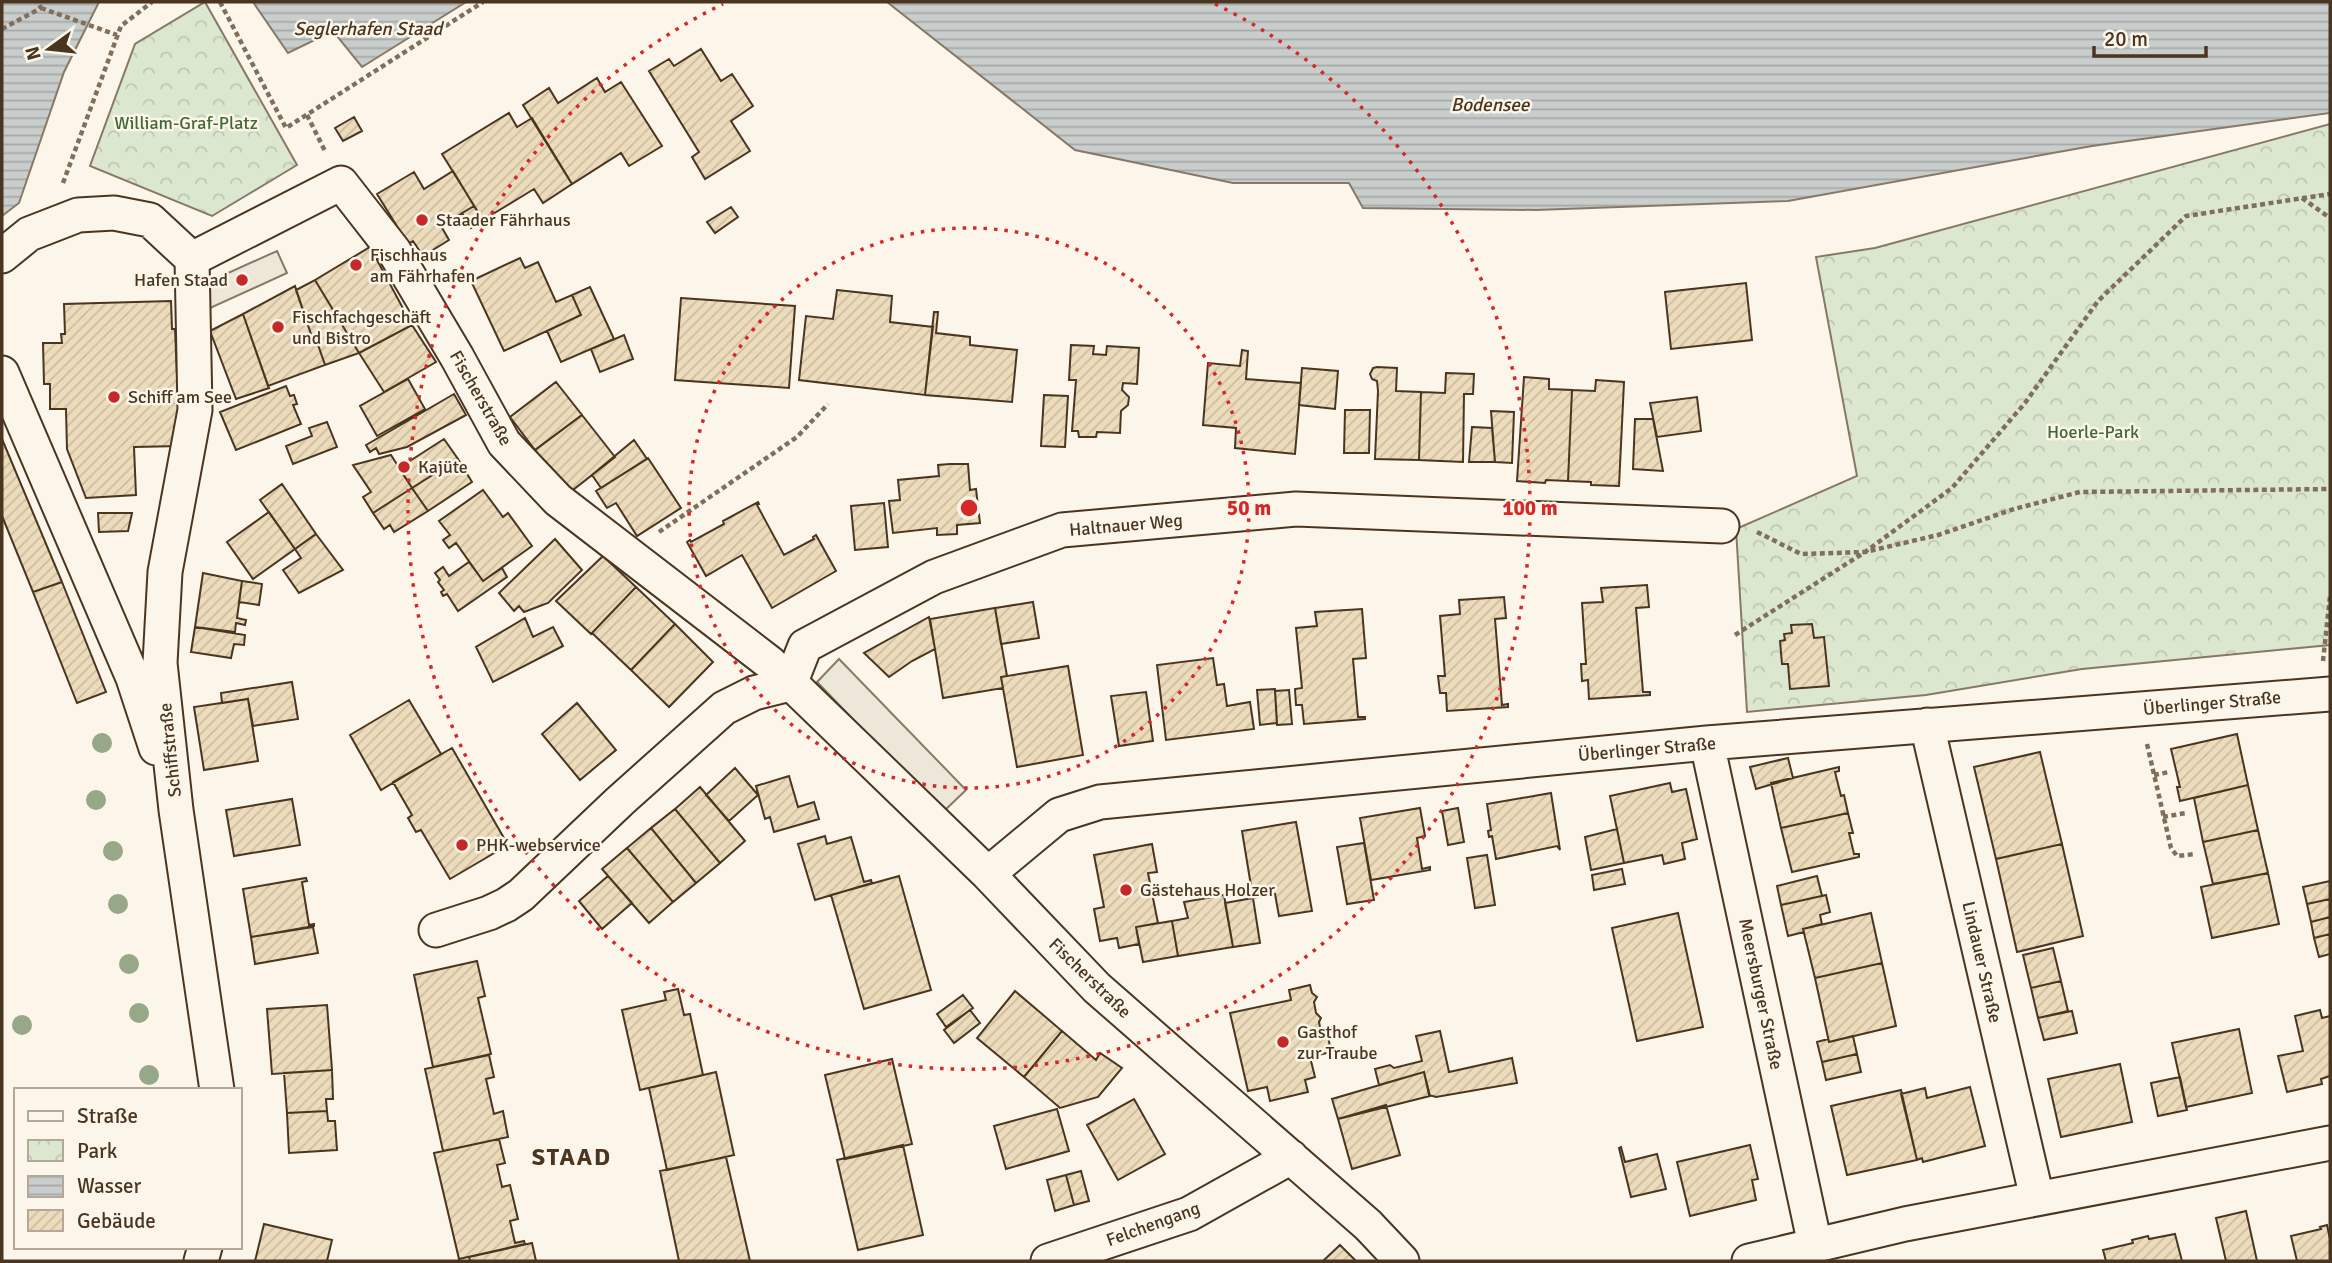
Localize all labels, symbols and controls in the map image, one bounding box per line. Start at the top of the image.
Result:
north arrow [14,14,84,84]
scale bar [2094,14,2206,58]
water label: Seglerhafen Staad [294,17,444,41]
text: 20 m [2104,26,2148,52]
text: N [20,44,47,63]
water label: Bodensee [1451,93,1531,117]
park label: William-Graf-Platz [114,112,258,134]
place label: Staader Fährhaus [436,209,571,231]
marker: Staader Fährhaus [414,212,430,228]
place label: Fischhaus am Fährhafen [370,244,475,287]
marker: Fischhaus am Fährhafen [348,257,364,273]
place label: Hafen Staad [134,269,228,291]
marker: Hafen Staad [234,272,250,288]
place label: Fischfachgeschäft und Bistro [292,306,432,349]
marker: Fischfachgeschäft und Bistro [270,319,286,335]
street label: Fischerstraße [445,347,517,449]
place label: Schiff am See [128,386,232,408]
marker: Schiff am See [106,389,122,405]
park label: Hoerle-Park [2047,421,2139,443]
place label: Kajüte [418,456,468,478]
marker: Kajüte [396,459,412,475]
text: 50 m [1227,495,1271,521]
text: 100 m [1502,495,1558,521]
centre of rings [957,496,981,520]
street label: Haltnauer Weg [1068,509,1184,541]
street label: Überlinger Straße [2142,686,2282,720]
street label: Schiffstraße [154,702,186,798]
street label: Überlinger Straße [1577,732,1717,766]
place label: PHK-webservice [476,834,601,856]
marker: PHK-webservice [454,837,470,853]
place label: Gästehaus Holzer [1140,879,1275,901]
marker: Gästehaus Holzer [1118,882,1134,898]
street label: Lindauer Straße [1957,899,2007,1025]
street label: Meersburger Straße [1734,916,1788,1072]
street label: Fischerstraße [1044,933,1136,1023]
place label: Gasthof zur Traube [1297,1021,1377,1064]
marker: Gasthof zur Traube [1275,1034,1291,1050]
legend [14,1088,242,1249]
text: Straße [77,1103,138,1129]
text: Park [77,1138,118,1164]
district label: STAAD [532,1142,612,1172]
text: Wasser [77,1173,142,1199]
street label: Felchengang [1103,1197,1203,1251]
text: Gebäude [77,1208,156,1234]

